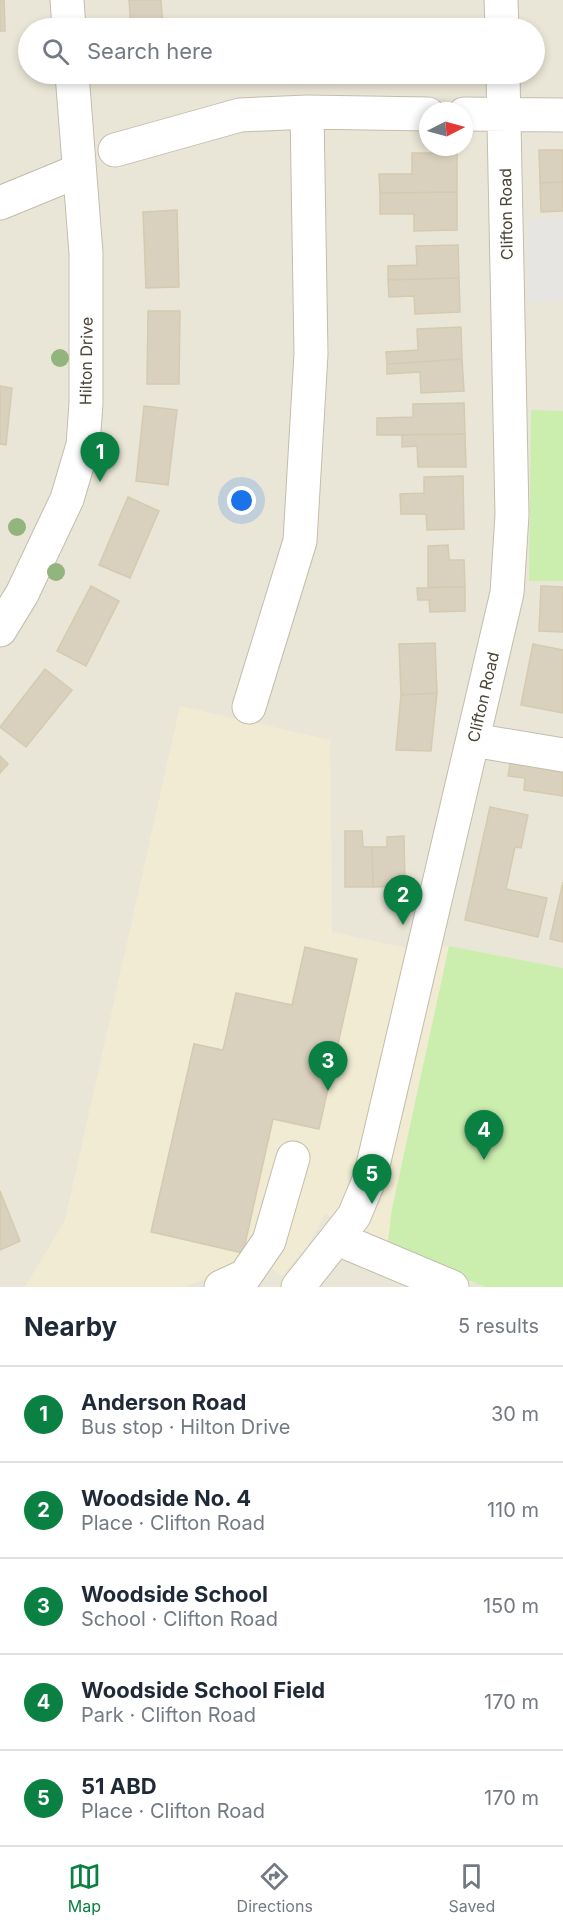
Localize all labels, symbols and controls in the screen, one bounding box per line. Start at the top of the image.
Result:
search box [18,18,545,84]
icon: search [39,35,72,68]
text: Search here [87,38,213,64]
north arrow [419,102,473,156]
street label: Clifton Road [495,168,517,260]
street label: Hilton Drive [75,317,97,405]
pin: 1 [80,432,120,482]
your location [227,486,256,515]
street label: Clifton Road [463,650,503,744]
pin: 2 [384,876,422,925]
pin: 3 [308,1042,348,1091]
pin: 4 [464,1110,504,1160]
pin: 5 [352,1154,392,1204]
text: Nearby [24,1311,117,1342]
text: 5 results [458,1314,539,1338]
text: Anderson Road [81,1389,246,1415]
text: 1 [39,1402,48,1426]
text: 30 m [491,1402,539,1426]
text: Bus stop · Hilton Drive [81,1415,291,1439]
text: Woodside No. 4 [81,1485,251,1511]
text: 2 [37,1498,50,1522]
text: 110 m [487,1498,539,1522]
text: Place · Clifton Road [81,1511,265,1535]
text: Woodside School [81,1581,268,1607]
text: 3 [37,1594,50,1618]
text: 150 m [483,1594,539,1618]
text: School · Clifton Road [81,1607,278,1631]
text: Woodside School Field [81,1677,325,1703]
text: 4 [37,1690,50,1714]
text: 170 m [484,1690,539,1714]
text: Park · Clifton Road [81,1703,256,1727]
text: 51 ABD [81,1773,157,1799]
text: 5 [37,1786,50,1810]
text: 170 m [484,1786,539,1810]
text: Place · Clifton Road [81,1799,265,1823]
tab: Map [68,1860,101,1916]
tab: Directions [237,1860,313,1916]
tab: Saved [448,1860,495,1916]

